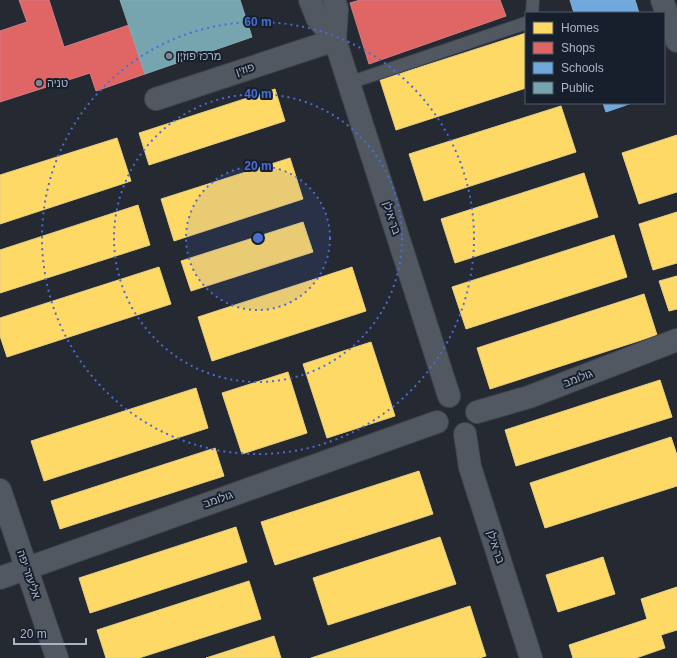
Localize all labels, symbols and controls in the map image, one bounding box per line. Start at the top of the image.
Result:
legend [525,12,665,104]
text: 60 m [244,15,272,29]
text: Homes [561,21,599,35]
text: Shops [561,41,595,55]
place label: מרכז פוזין [177,50,221,62]
marker: מרכז פוזין [164,51,174,61]
street label: פוזין [234,60,256,78]
text: Schools [561,61,604,75]
place label: טניה [47,77,68,89]
marker: טניה [34,78,44,88]
text: Public [561,81,594,95]
text: 40 m [244,87,272,101]
text: 20 m [244,159,272,173]
street label: בר אילן [381,200,403,236]
centre of rings [251,231,265,245]
street label: גולומב [562,367,595,389]
street label: גולומב [202,488,235,510]
street label: בר אילן [485,529,507,565]
street label: אליעזר יפה [15,548,43,600]
scale bar [14,620,86,646]
text: 20 m [20,627,47,641]

